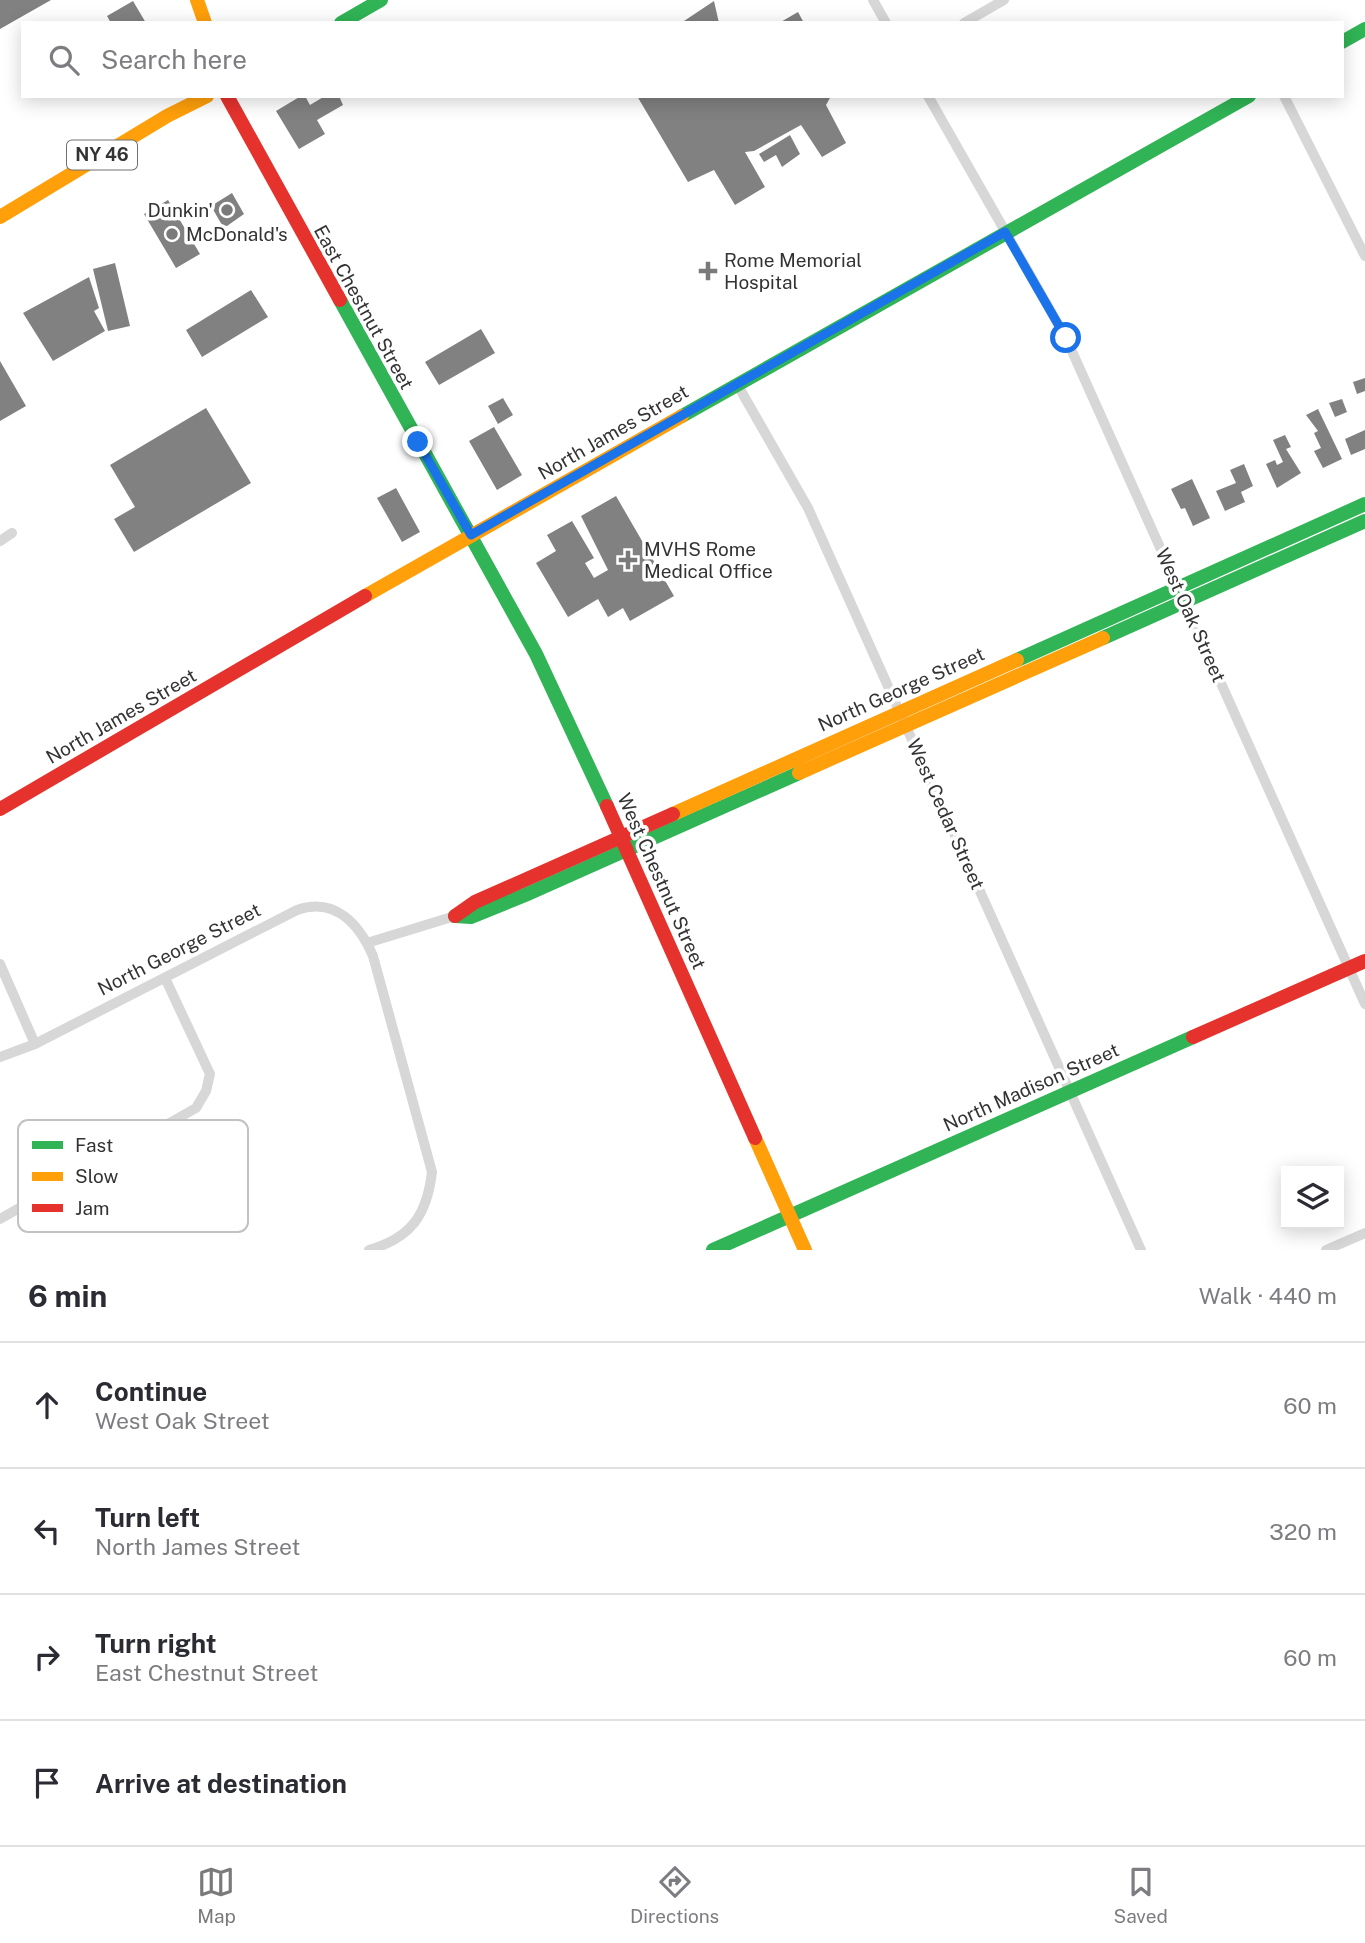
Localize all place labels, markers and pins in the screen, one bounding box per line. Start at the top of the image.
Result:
place label: Dunkin' [148,199,213,221]
marker: Dunkin' [219,202,235,218]
place label: McDonald's [186,223,288,245]
marker: McDonald's [164,226,180,242]
place label: Rome Memorial Hospital [724,249,862,293]
marker: Rome Memorial Hospital [698,261,718,281]
place label: MVHS Rome Medical Office [644,538,773,582]
marker: MVHS Rome Medical Office [618,550,638,570]

